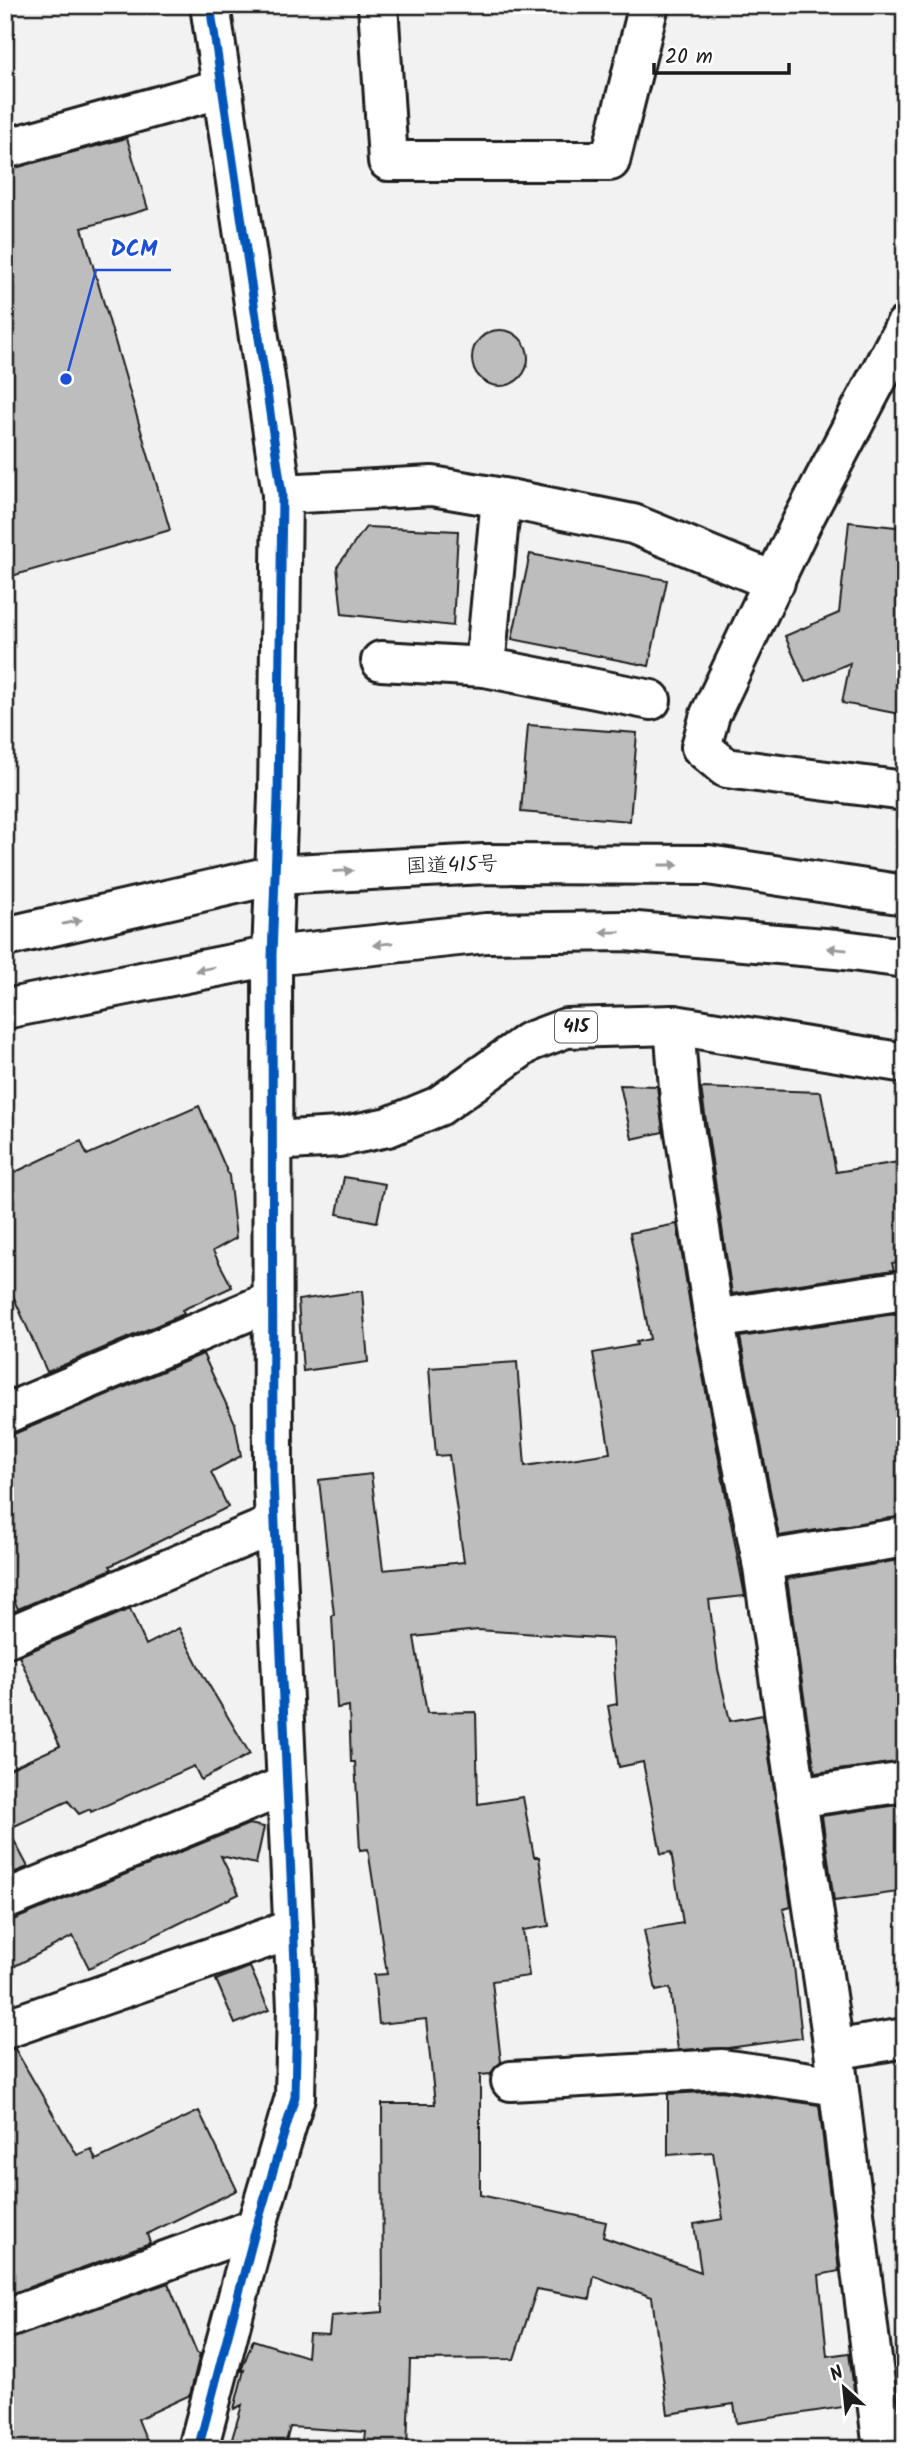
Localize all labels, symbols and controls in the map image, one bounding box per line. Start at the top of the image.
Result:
scale bar [654,32,789,76]
text: 20 m [665,41,713,74]
callout: DCM [96,226,171,270]
text: DCM [111,232,158,268]
street label: 国道415号 [405,848,499,884]
one-way arrow [658,859,680,871]
one-way arrow [333,865,355,876]
one-way arrow [61,916,83,927]
one-way arrow [599,926,621,937]
one-way arrow [372,939,394,950]
one-way arrow [826,944,848,955]
one-way arrow [194,964,216,975]
road number: 415 [555,1012,597,1042]
north arrow [808,2352,878,2422]
text: N [825,2359,849,2391]

